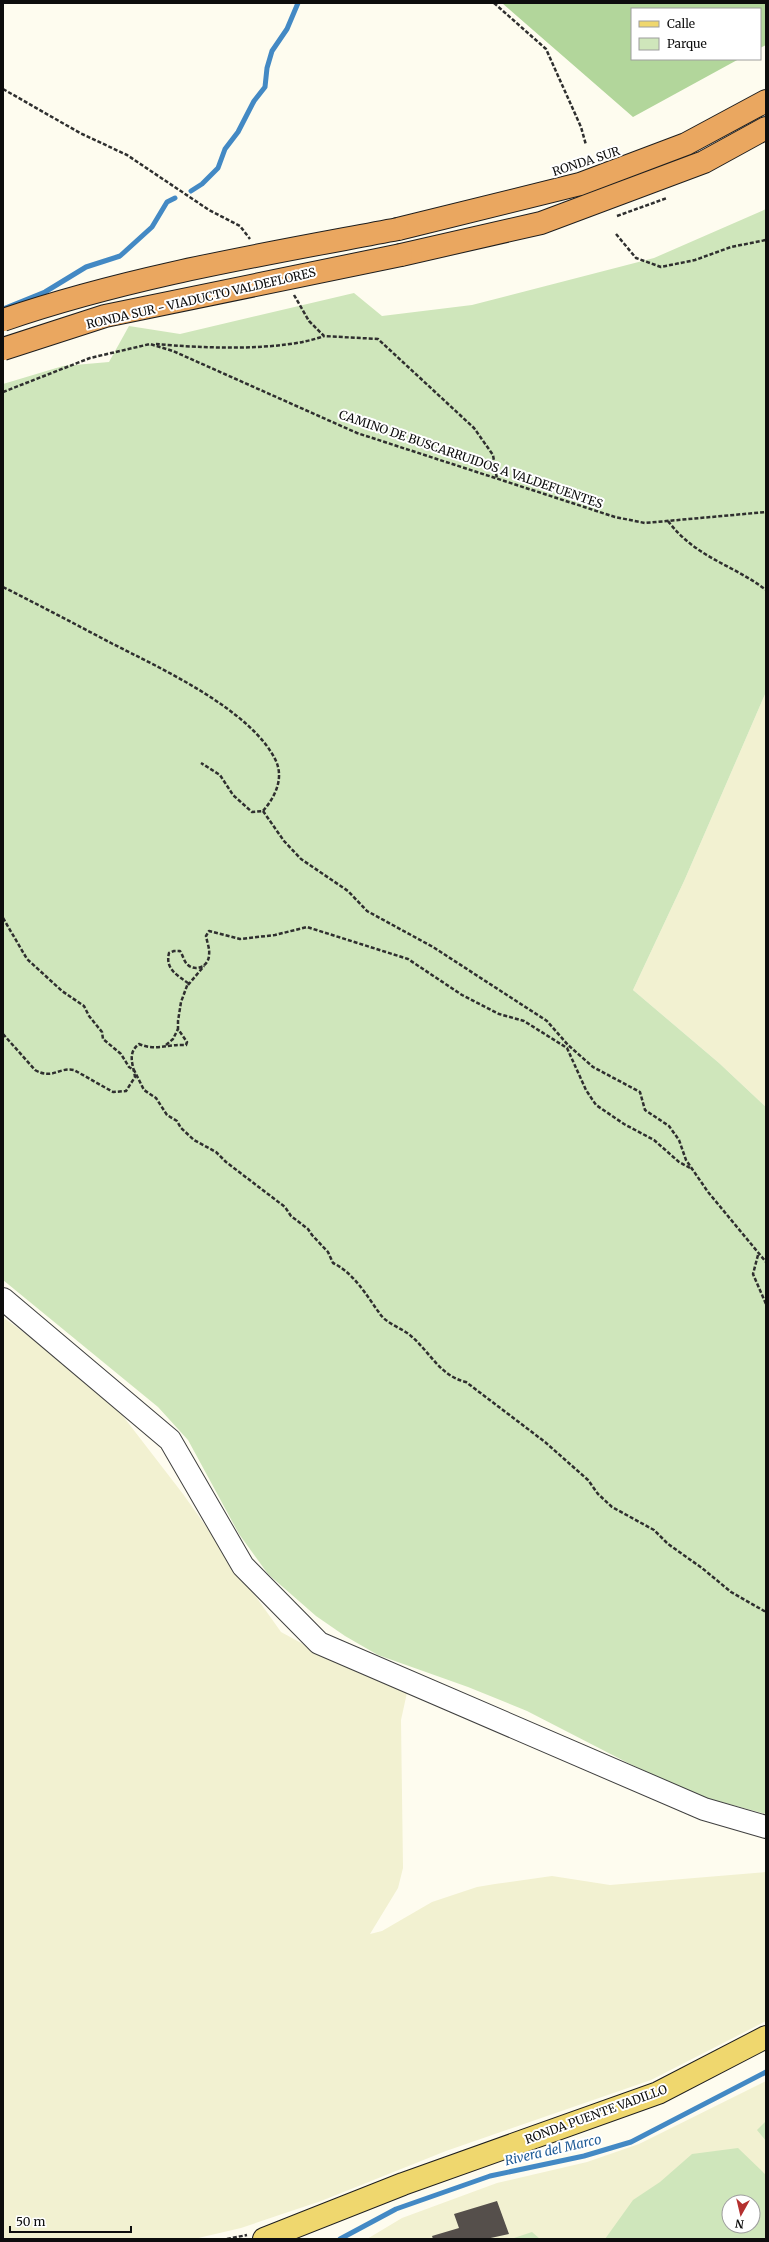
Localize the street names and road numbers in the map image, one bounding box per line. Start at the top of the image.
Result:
street label: RONDA SUR [550,143,622,179]
street label: RONDA SUR - VIADUCTO VALDEFLORES [85,264,317,332]
street label: CAMINO DE BUSCARRUIDOS A VALDEFUENTES [337,407,605,511]
street label: RONDA PUENTE VADILLO [523,2081,670,2147]

